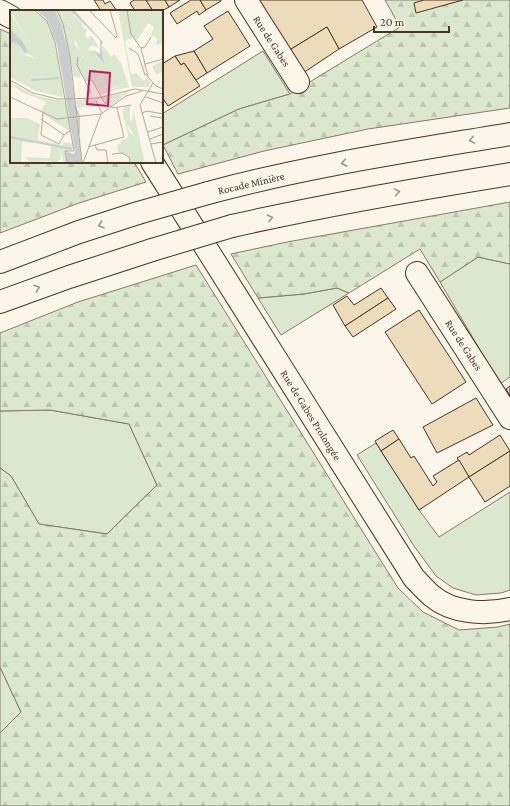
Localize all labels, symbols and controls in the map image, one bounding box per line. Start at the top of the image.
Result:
scale bar [374,8,449,34]
inset map [10,10,163,163]
street label: Rue de Gabes [251,13,293,69]
text: 20 m [380,15,405,29]
one-way arrow [468,135,475,144]
one-way arrow [340,158,347,167]
street label: Rocade Minière [217,169,286,196]
one-way arrow [394,189,400,197]
one-way arrow [267,214,273,222]
one-way arrow [97,221,104,229]
one-way arrow [33,284,40,293]
street label: Rue de Gabes [443,317,485,373]
street label: Rue de Gabes Prolongée [277,368,344,463]

